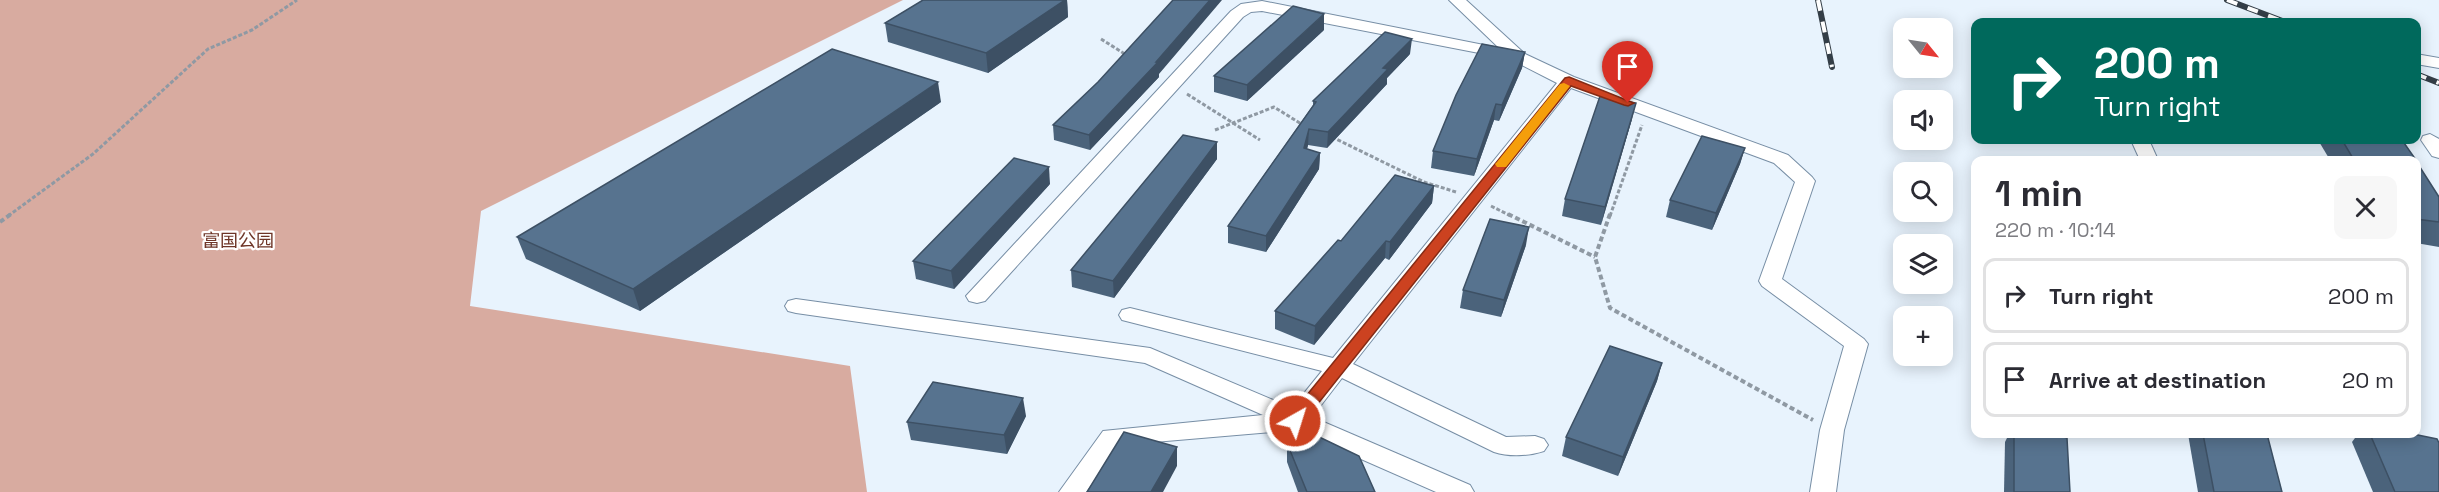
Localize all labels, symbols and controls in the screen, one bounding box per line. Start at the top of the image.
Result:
north arrow [1893,18,1953,78]
map controls [1893,18,1953,366]
text: 200 m [2094,37,2220,90]
pin [1602,41,1653,103]
icon: right [1995,42,2073,120]
icon: arrive [1611,50,1644,83]
text: Turn right [2094,89,2221,124]
button: sound [1893,90,1953,150]
button: search [1893,162,1953,222]
text: 1 min [1995,171,2083,217]
button: close [2334,176,2397,239]
text: 220 m · 10:14 [1995,217,2115,243]
park label: 富国公园 [202,229,274,252]
button: layers [1893,234,1953,294]
icon: right [1998,279,2031,312]
text: Turn right [2049,282,2154,310]
text: 200 m [2328,282,2394,310]
button: + [1893,306,1953,366]
icon: arrive [1998,363,2031,396]
text: Arrive at destination [2049,366,2266,394]
text: 20 m [2342,366,2394,394]
position arrow [1263,389,1327,453]

